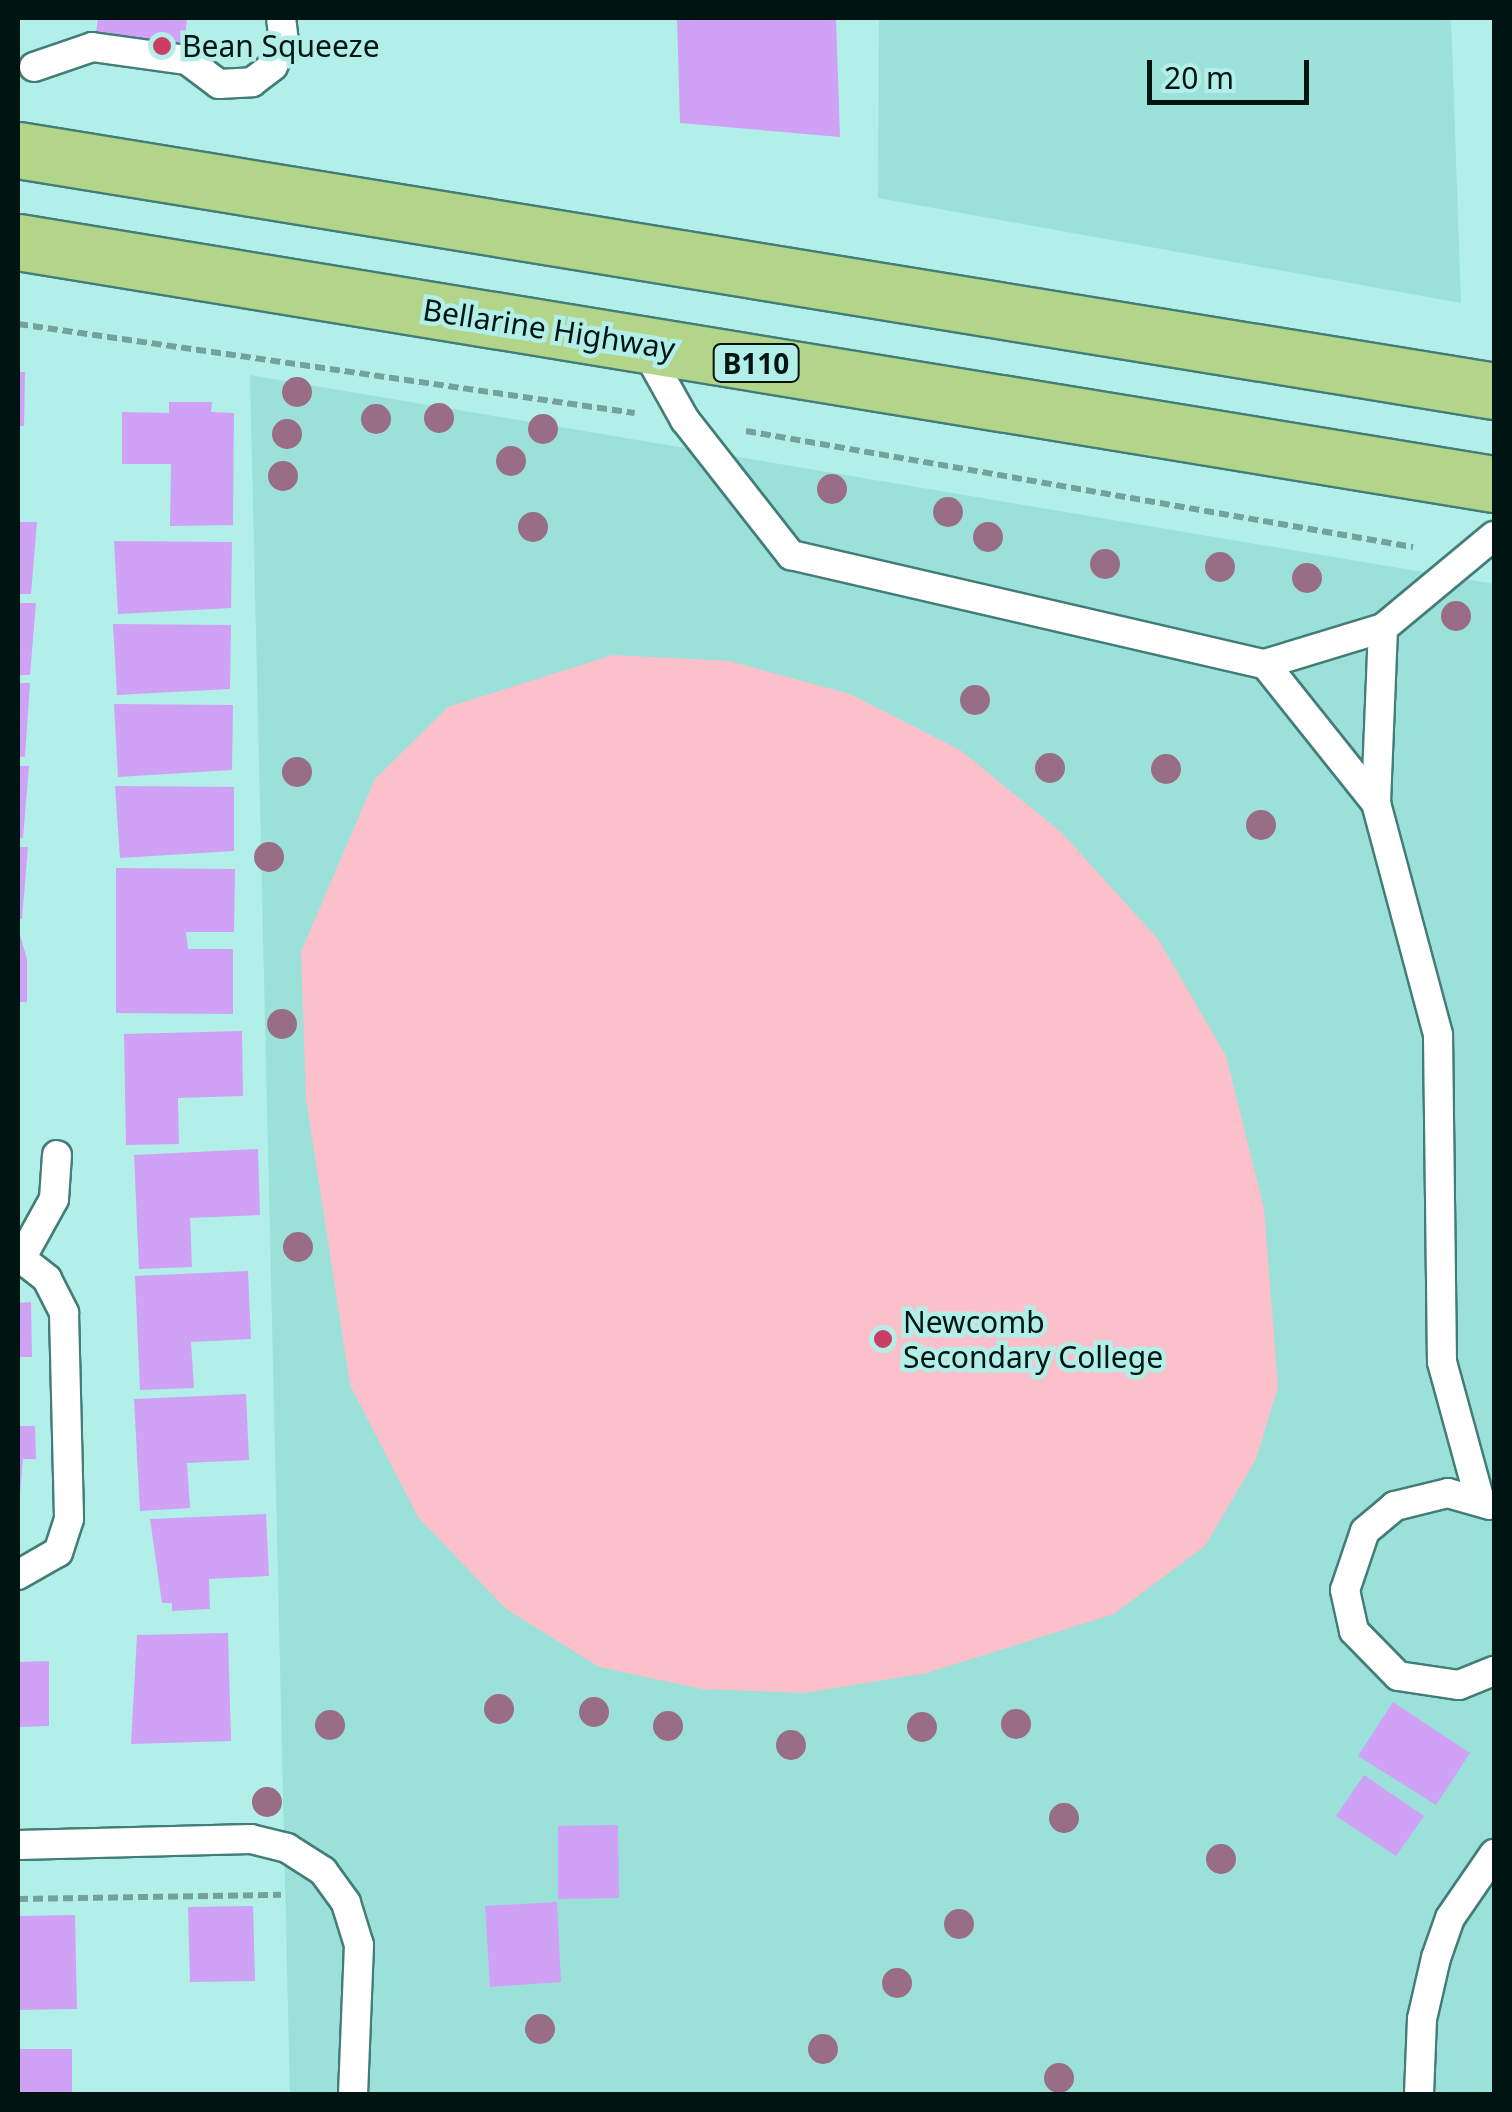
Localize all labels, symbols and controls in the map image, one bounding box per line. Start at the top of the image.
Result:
place label: Bean Squeeze [182,28,380,64]
marker: Bean Squeeze [151,35,173,57]
scale bar [1152,40,1314,102]
text: 20 m [1164,57,1234,98]
street label: Bellarine Highway [420,291,678,367]
road number: B110 [711,340,801,386]
place label: Newcomb Secondary College [903,1304,1163,1374]
marker: Newcomb Secondary College [872,1328,894,1350]

